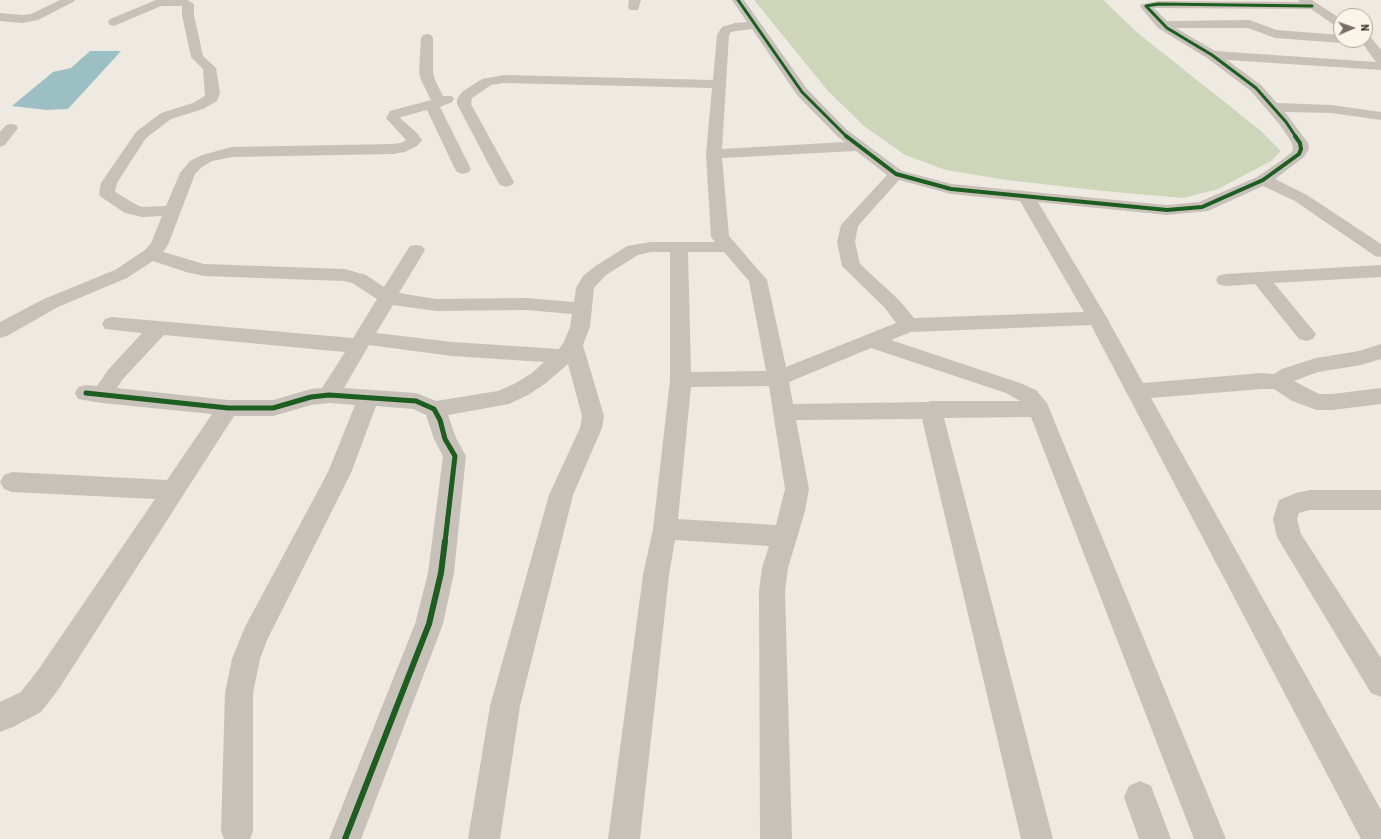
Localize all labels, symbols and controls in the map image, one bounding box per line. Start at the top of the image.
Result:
north arrow [1333,8,1373,48]
text: N [1358,24,1371,31]

